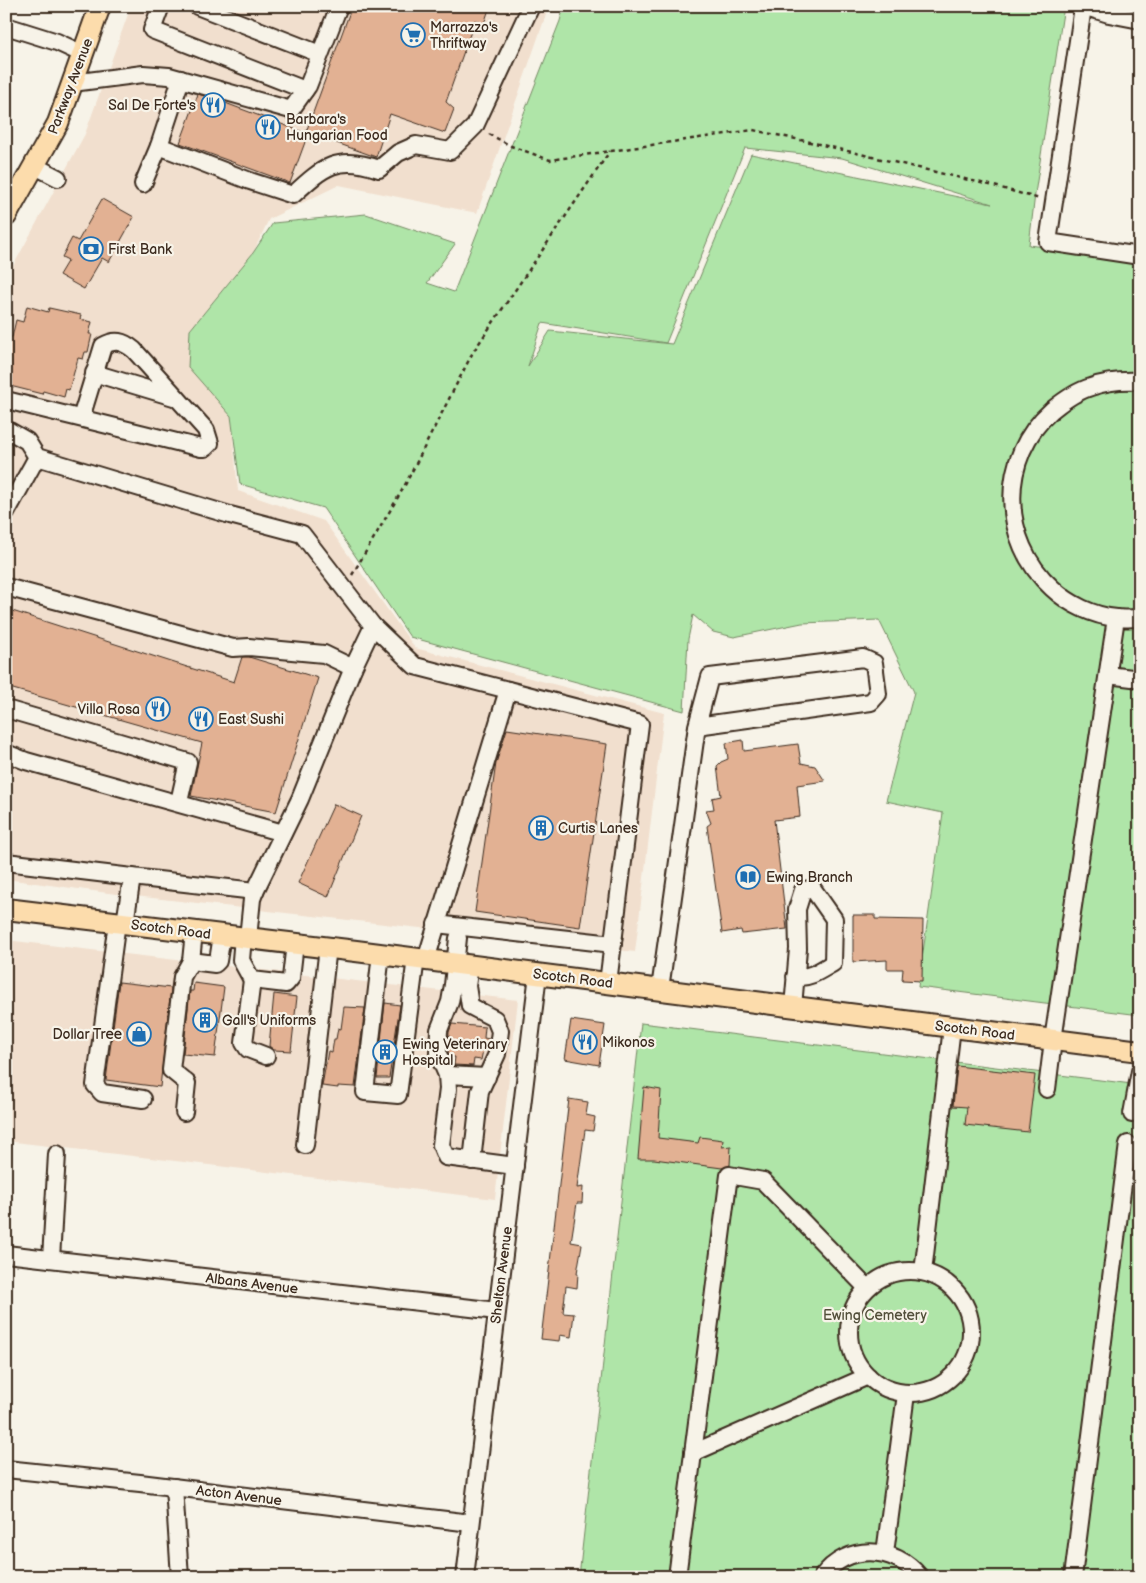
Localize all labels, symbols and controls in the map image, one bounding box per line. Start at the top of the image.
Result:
place label: Marrazzo's Thriftway [430,19,498,52]
supermarket icon: Marrazzo's Thriftway [400,22,426,48]
street label: Parkway Avenue [44,36,97,137]
restaurant icon: Sal De Forte's [200,92,226,118]
place label: Sal De Forte's [108,97,196,114]
place label: Barbara's Hungarian Food [286,111,388,144]
restaurant icon: Barbara's Hungarian Food [255,114,281,140]
bank icon: First Bank [78,236,104,262]
place label: First Bank [108,241,172,258]
restaurant icon: Villa Rosa [145,696,171,722]
place label: Villa Rosa [77,701,140,718]
restaurant icon: East Sushi [188,706,214,732]
place label: East Sushi [218,711,284,728]
building icon: Curtis Lanes [528,815,554,841]
place label: Curtis Lanes [558,820,638,837]
library icon: Ewing Branch [735,864,761,890]
place label: Ewing Branch [766,869,853,886]
street label: Scotch Road [130,916,212,943]
street label: Scotch Road [532,965,614,992]
building icon: Gall's Uniforms [192,1007,218,1033]
place label: Gall's Uniforms [222,1012,316,1029]
street label: Scotch Road [934,1017,1016,1044]
shop icon: Dollar Tree [126,1021,152,1047]
place label: Dollar Tree [52,1026,122,1043]
restaurant icon: Mikonos [572,1029,598,1055]
place label: Mikonos [602,1034,655,1051]
place label: Ewing Veterinary Hospital [402,1036,508,1069]
building icon: Ewing Veterinary Hospital [372,1039,398,1065]
street label: Shelton Avenue [487,1225,516,1325]
street label: Albans Avenue [205,1269,299,1298]
park label: Ewing Cemetery [823,1307,928,1324]
street label: Acton Avenue [195,1482,283,1509]

